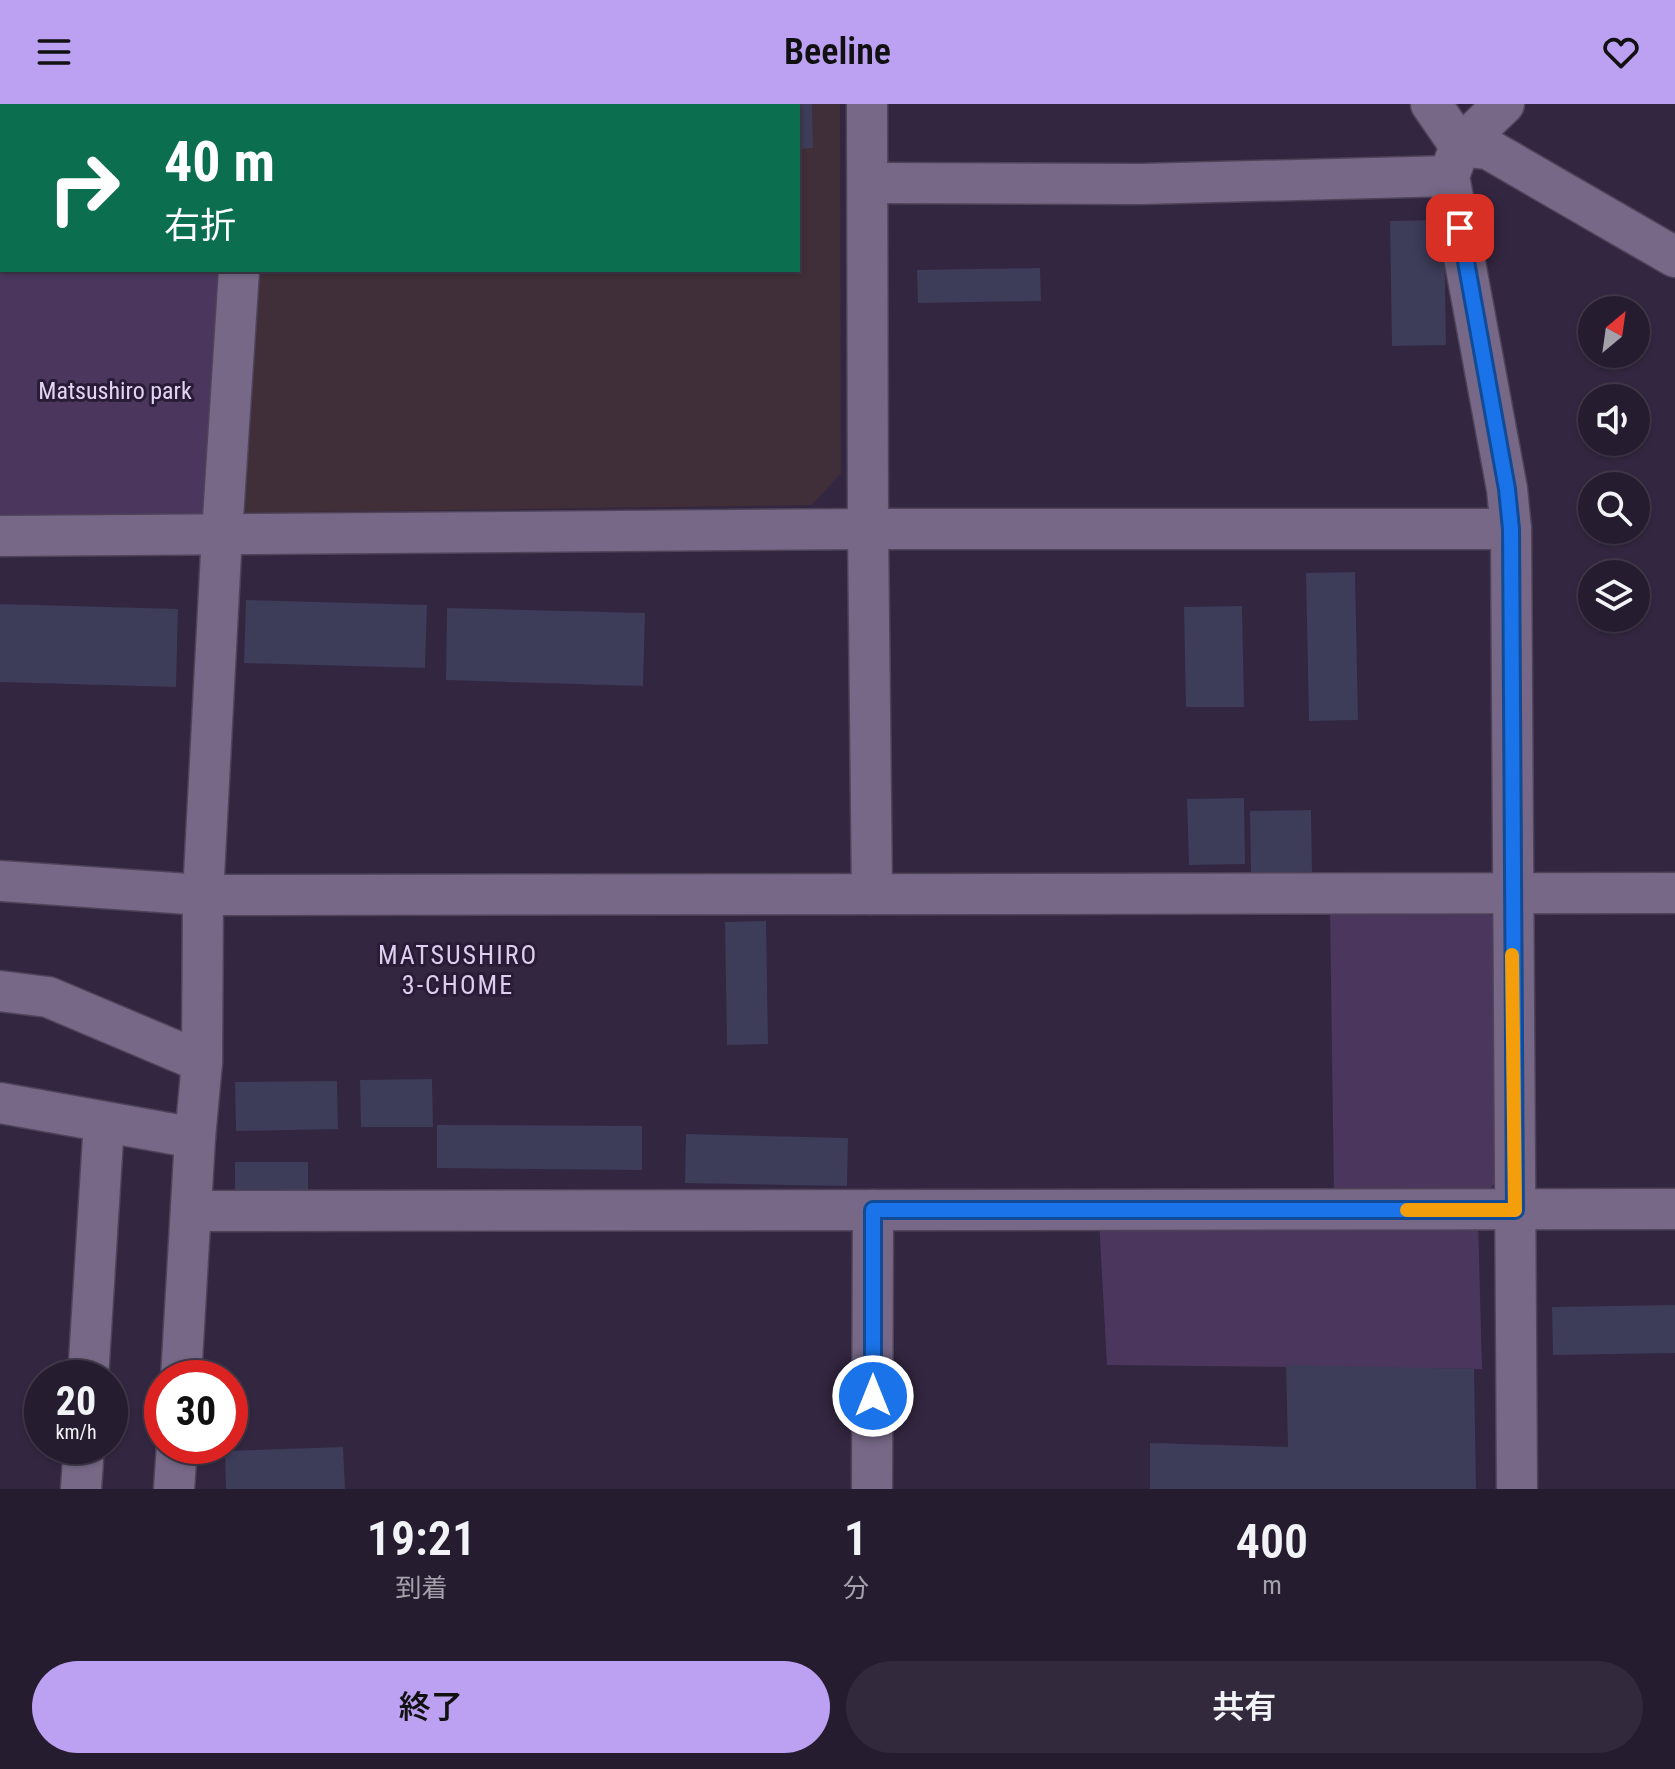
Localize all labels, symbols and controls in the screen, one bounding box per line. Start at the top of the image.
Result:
icon: menu [32,30,76,74]
icon: heart [1599,30,1643,74]
text: Beeline [784,31,891,73]
text: 40 m [164,129,275,195]
icon: right [32,136,136,240]
pin [1426,194,1494,262]
text: 右折 [164,205,236,247]
icon: arrive [1438,206,1482,250]
north arrow [1578,296,1650,368]
map controls [1578,296,1650,632]
park label: Matsushiro park [38,377,192,405]
button: sound [1578,384,1650,456]
button: search [1578,472,1650,544]
button: layers [1578,560,1650,632]
district label: MATSUSHIRO 3-CHOME [378,940,538,1000]
position arrow [831,1354,915,1438]
speed limit sign: 30 [144,1360,248,1464]
text: 20 [56,1378,96,1425]
text: km/h [55,1420,97,1444]
text: 19:21 [367,1510,476,1567]
text: 1 [844,1510,868,1567]
text: 400 [1236,1513,1308,1570]
text: m [1262,1570,1282,1600]
text: 到着 [395,1573,447,1603]
text: 分 [843,1573,869,1603]
button: 終了 [32,1661,830,1753]
button: 共有 [846,1661,1643,1753]

